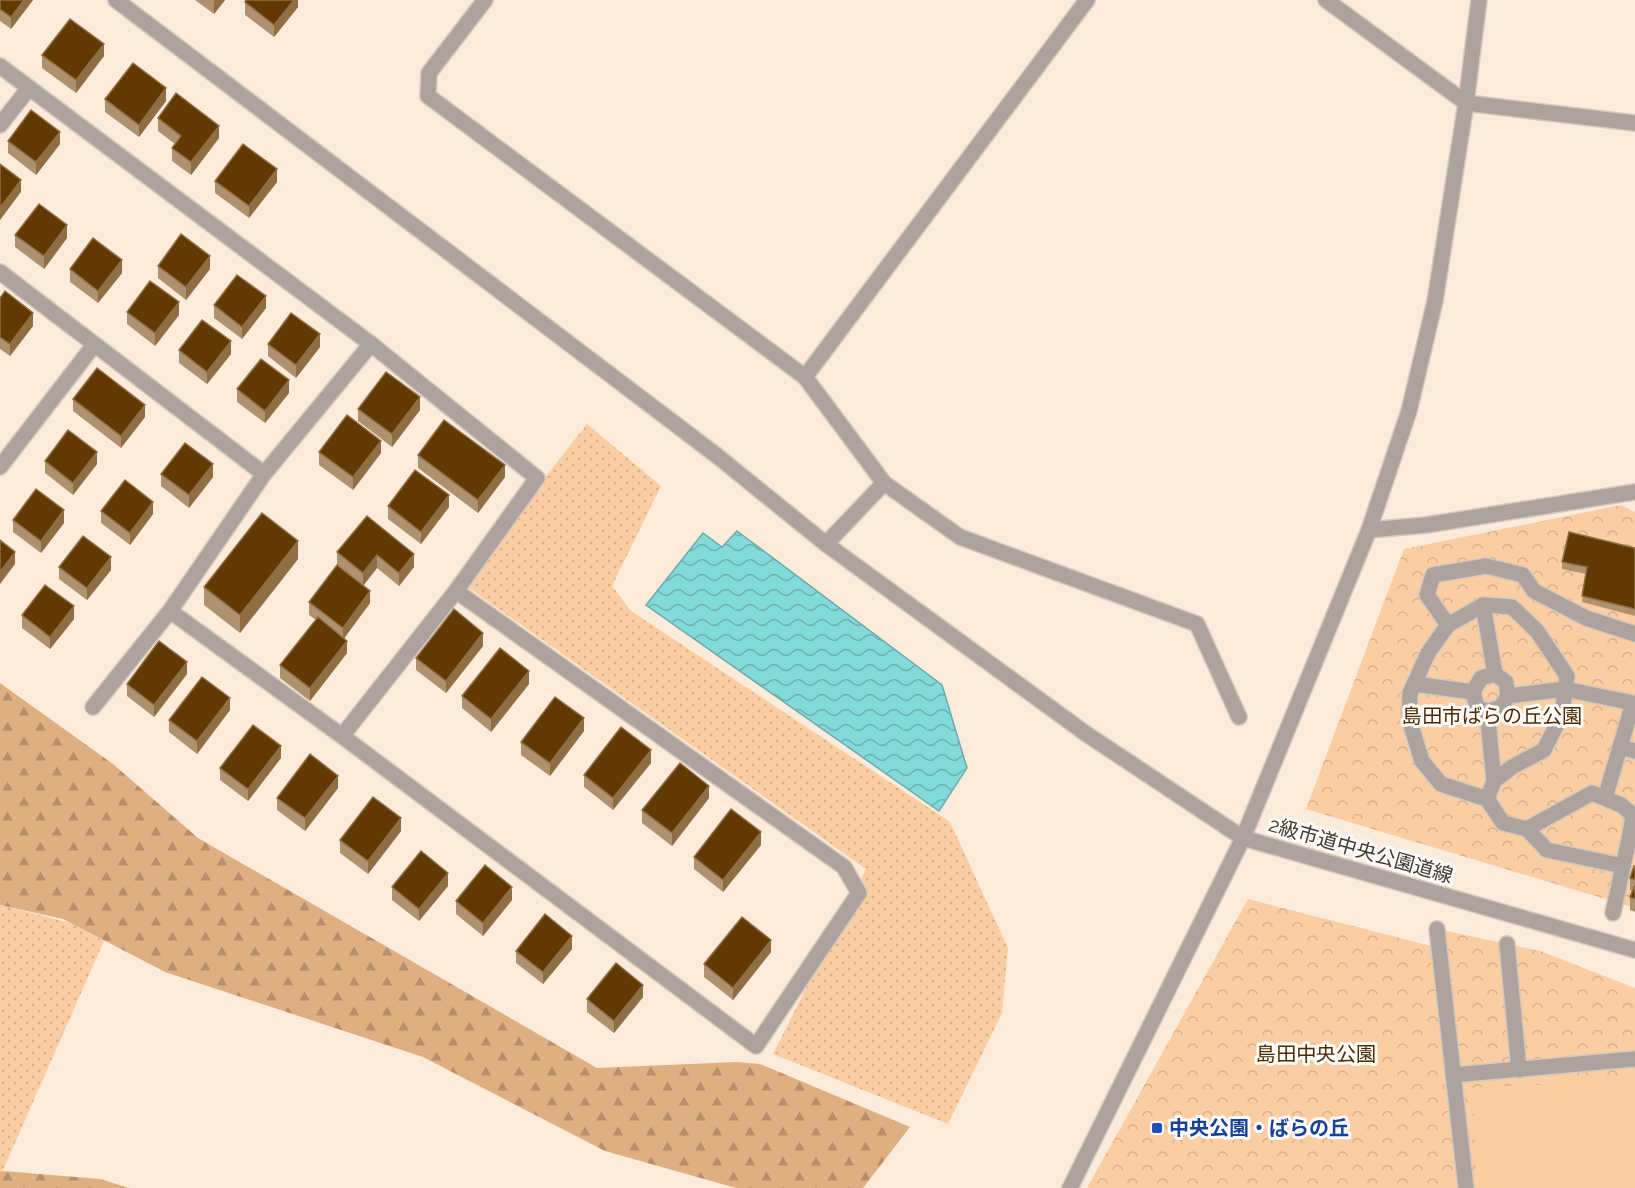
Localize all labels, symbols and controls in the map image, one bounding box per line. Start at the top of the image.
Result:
park label: 島田市ばらの丘公園 [1402,704,1582,728]
street label: 2級市道中央公園道線 [1266,812,1456,888]
park label: 島田中央公園 [1256,1042,1376,1066]
place label: 中央公園・ばらの丘 [1169,1116,1349,1140]
marker: 中央公園・ばらの丘 [1150,1121,1164,1135]

